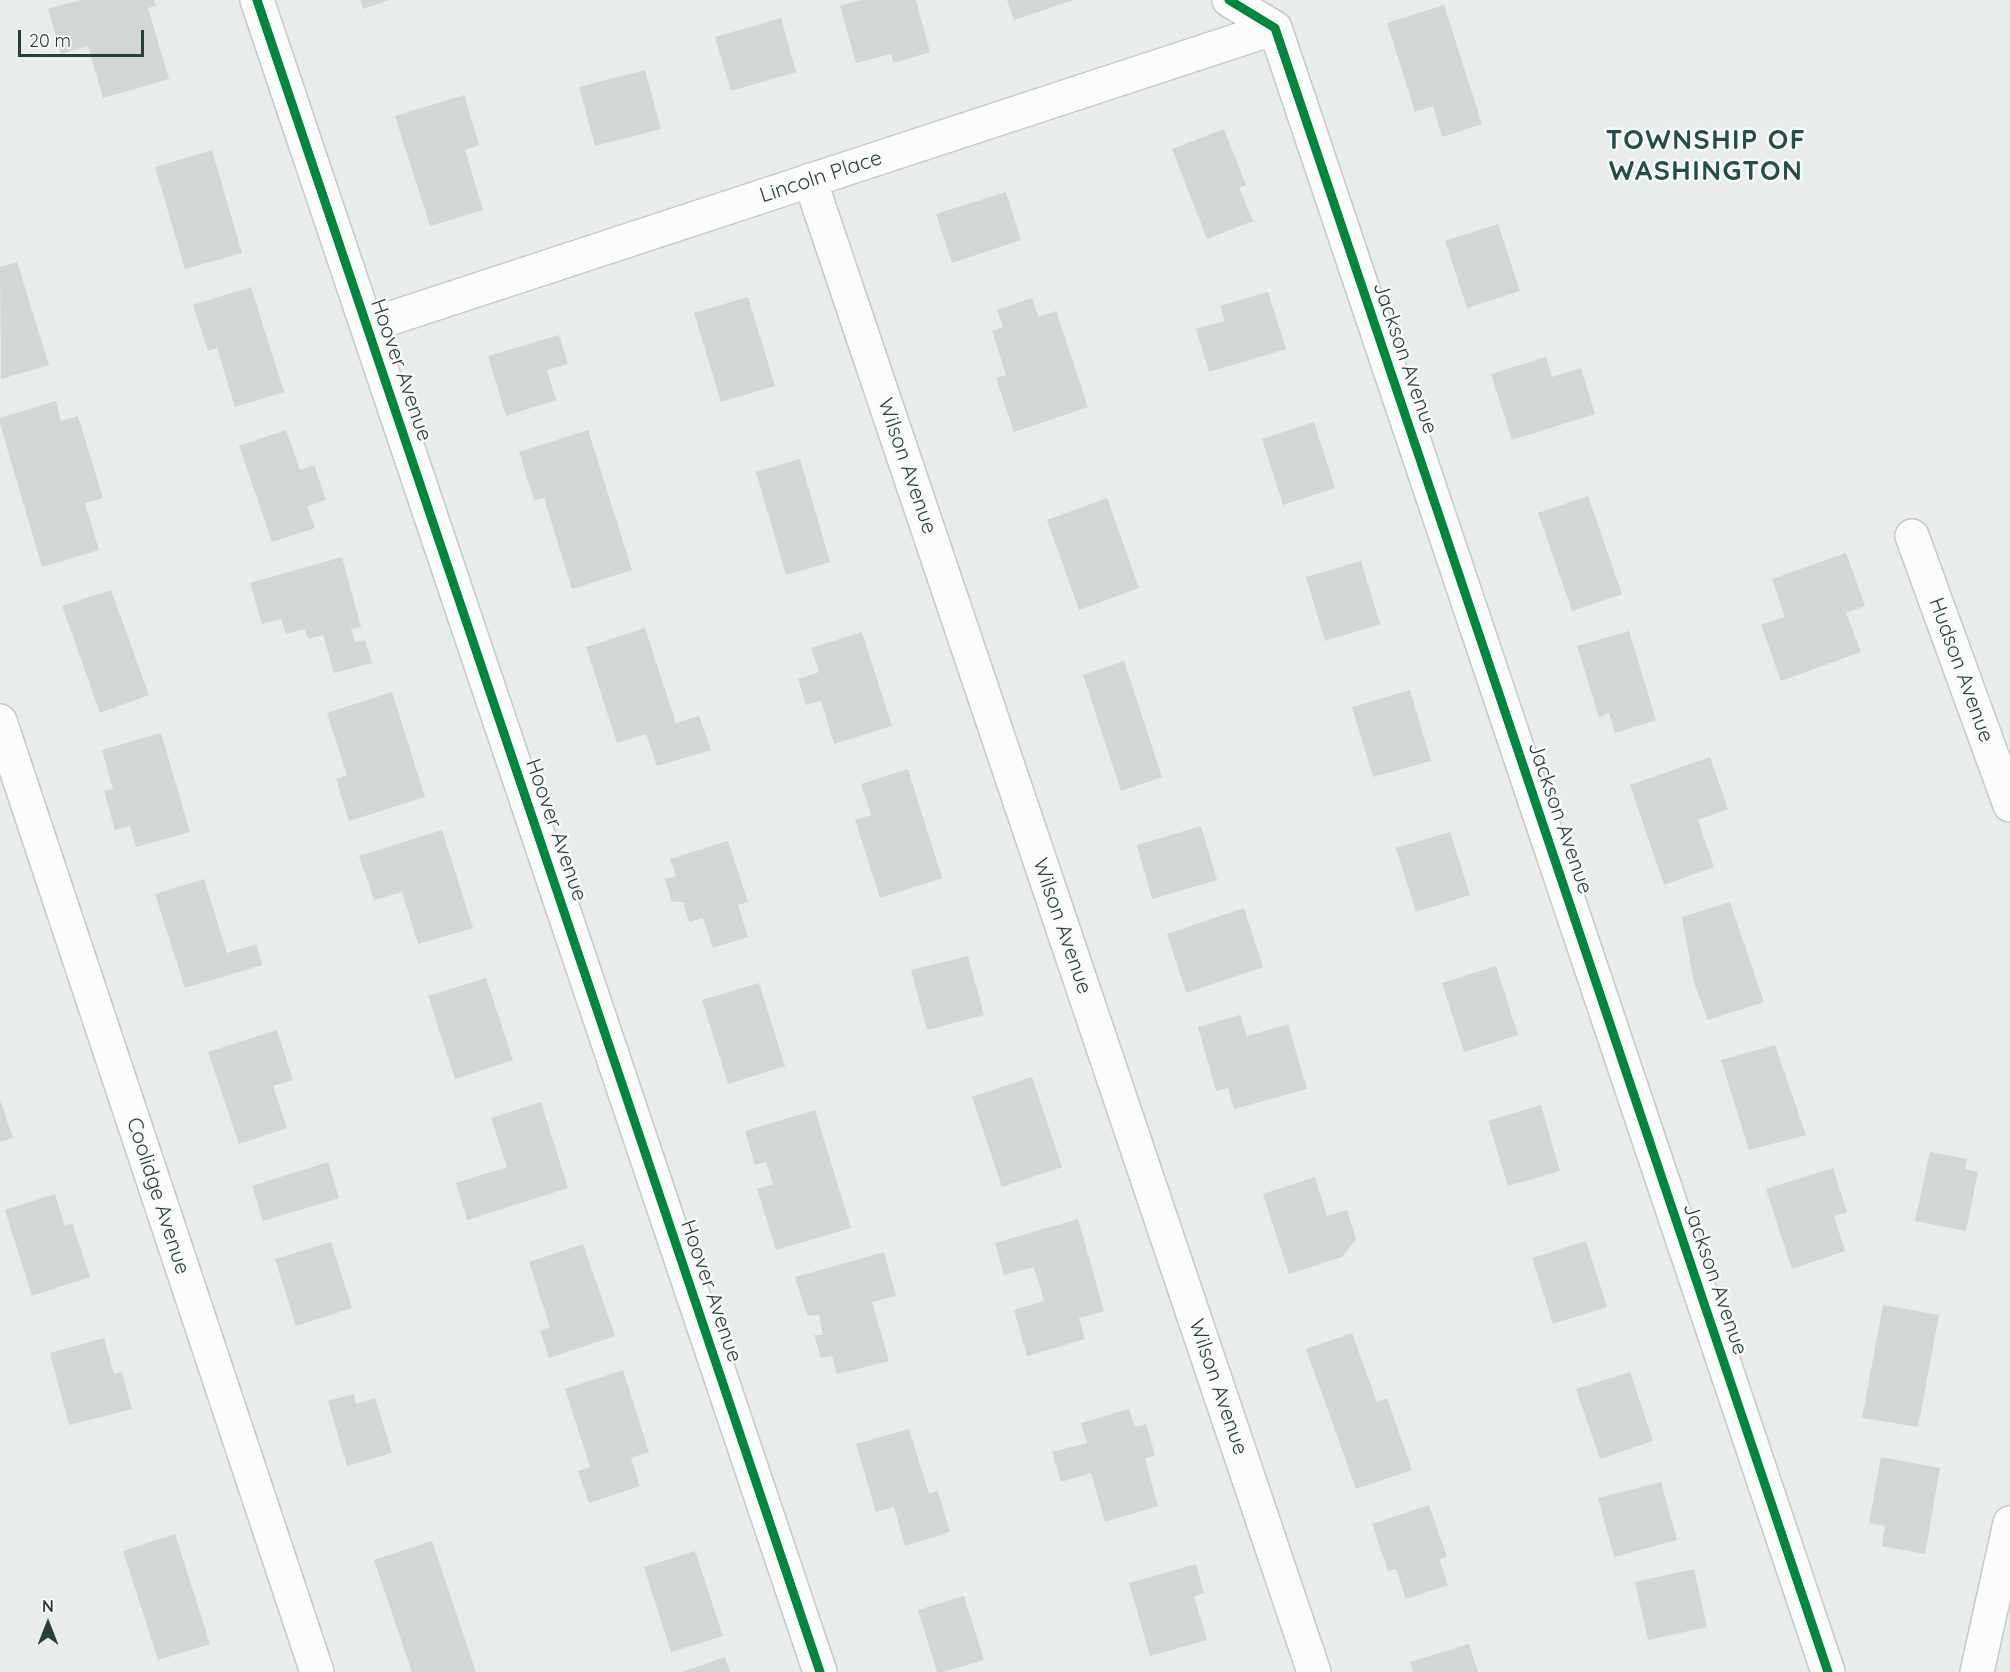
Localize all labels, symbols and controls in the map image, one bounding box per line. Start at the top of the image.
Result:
scale bar [21,18,147,56]
text: 20 m [29,29,71,52]
district label: TOWNSHIP OF WASHINGTON [1606,125,1806,188]
street label: Lincoln Place [757,145,885,209]
street label: Jackson Avenue [1367,279,1443,437]
street label: Hoover Avenue [365,296,437,444]
street label: Wilson Avenue [872,395,942,537]
street label: Hudson Avenue [1923,594,1999,746]
street label: Jackson Avenue [1522,739,1598,897]
street label: Hoover Avenue [520,756,592,904]
street label: Wilson Avenue [1027,855,1097,997]
street label: Coolidge Avenue [121,1114,195,1278]
street label: Jackson Avenue [1677,1200,1753,1358]
street label: Hoover Avenue [675,1217,747,1365]
street label: Wilson Avenue [1183,1316,1253,1458]
north arrow [18,1594,78,1654]
text: N [42,1596,54,1616]

